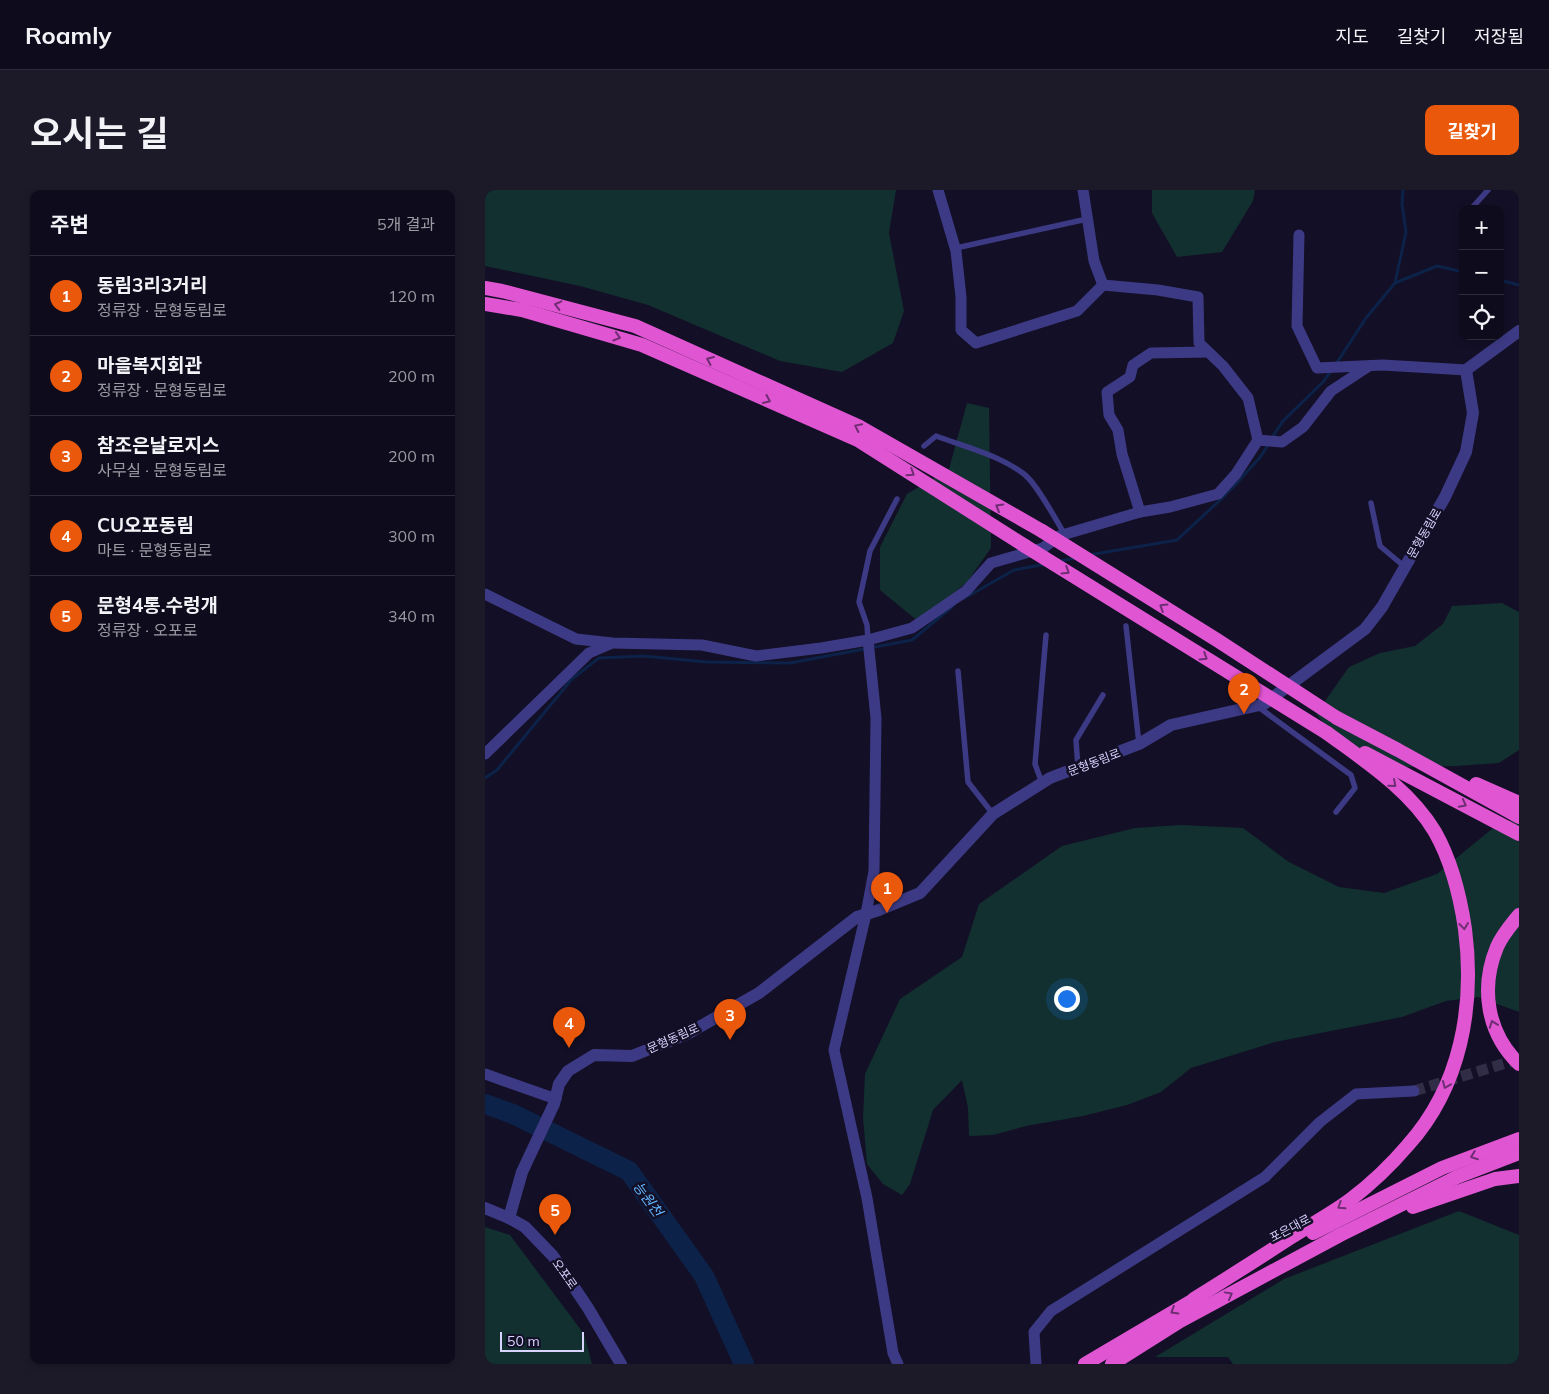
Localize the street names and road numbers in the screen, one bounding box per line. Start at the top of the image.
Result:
street label: 문형동림로 [1404,505,1444,561]
street label: 문형동림로 [1066,745,1122,779]
street label: 문형동림로 [645,1020,701,1056]
street label: 포은대로 [1267,1211,1313,1245]
street label: 오포로 [549,1256,581,1292]

